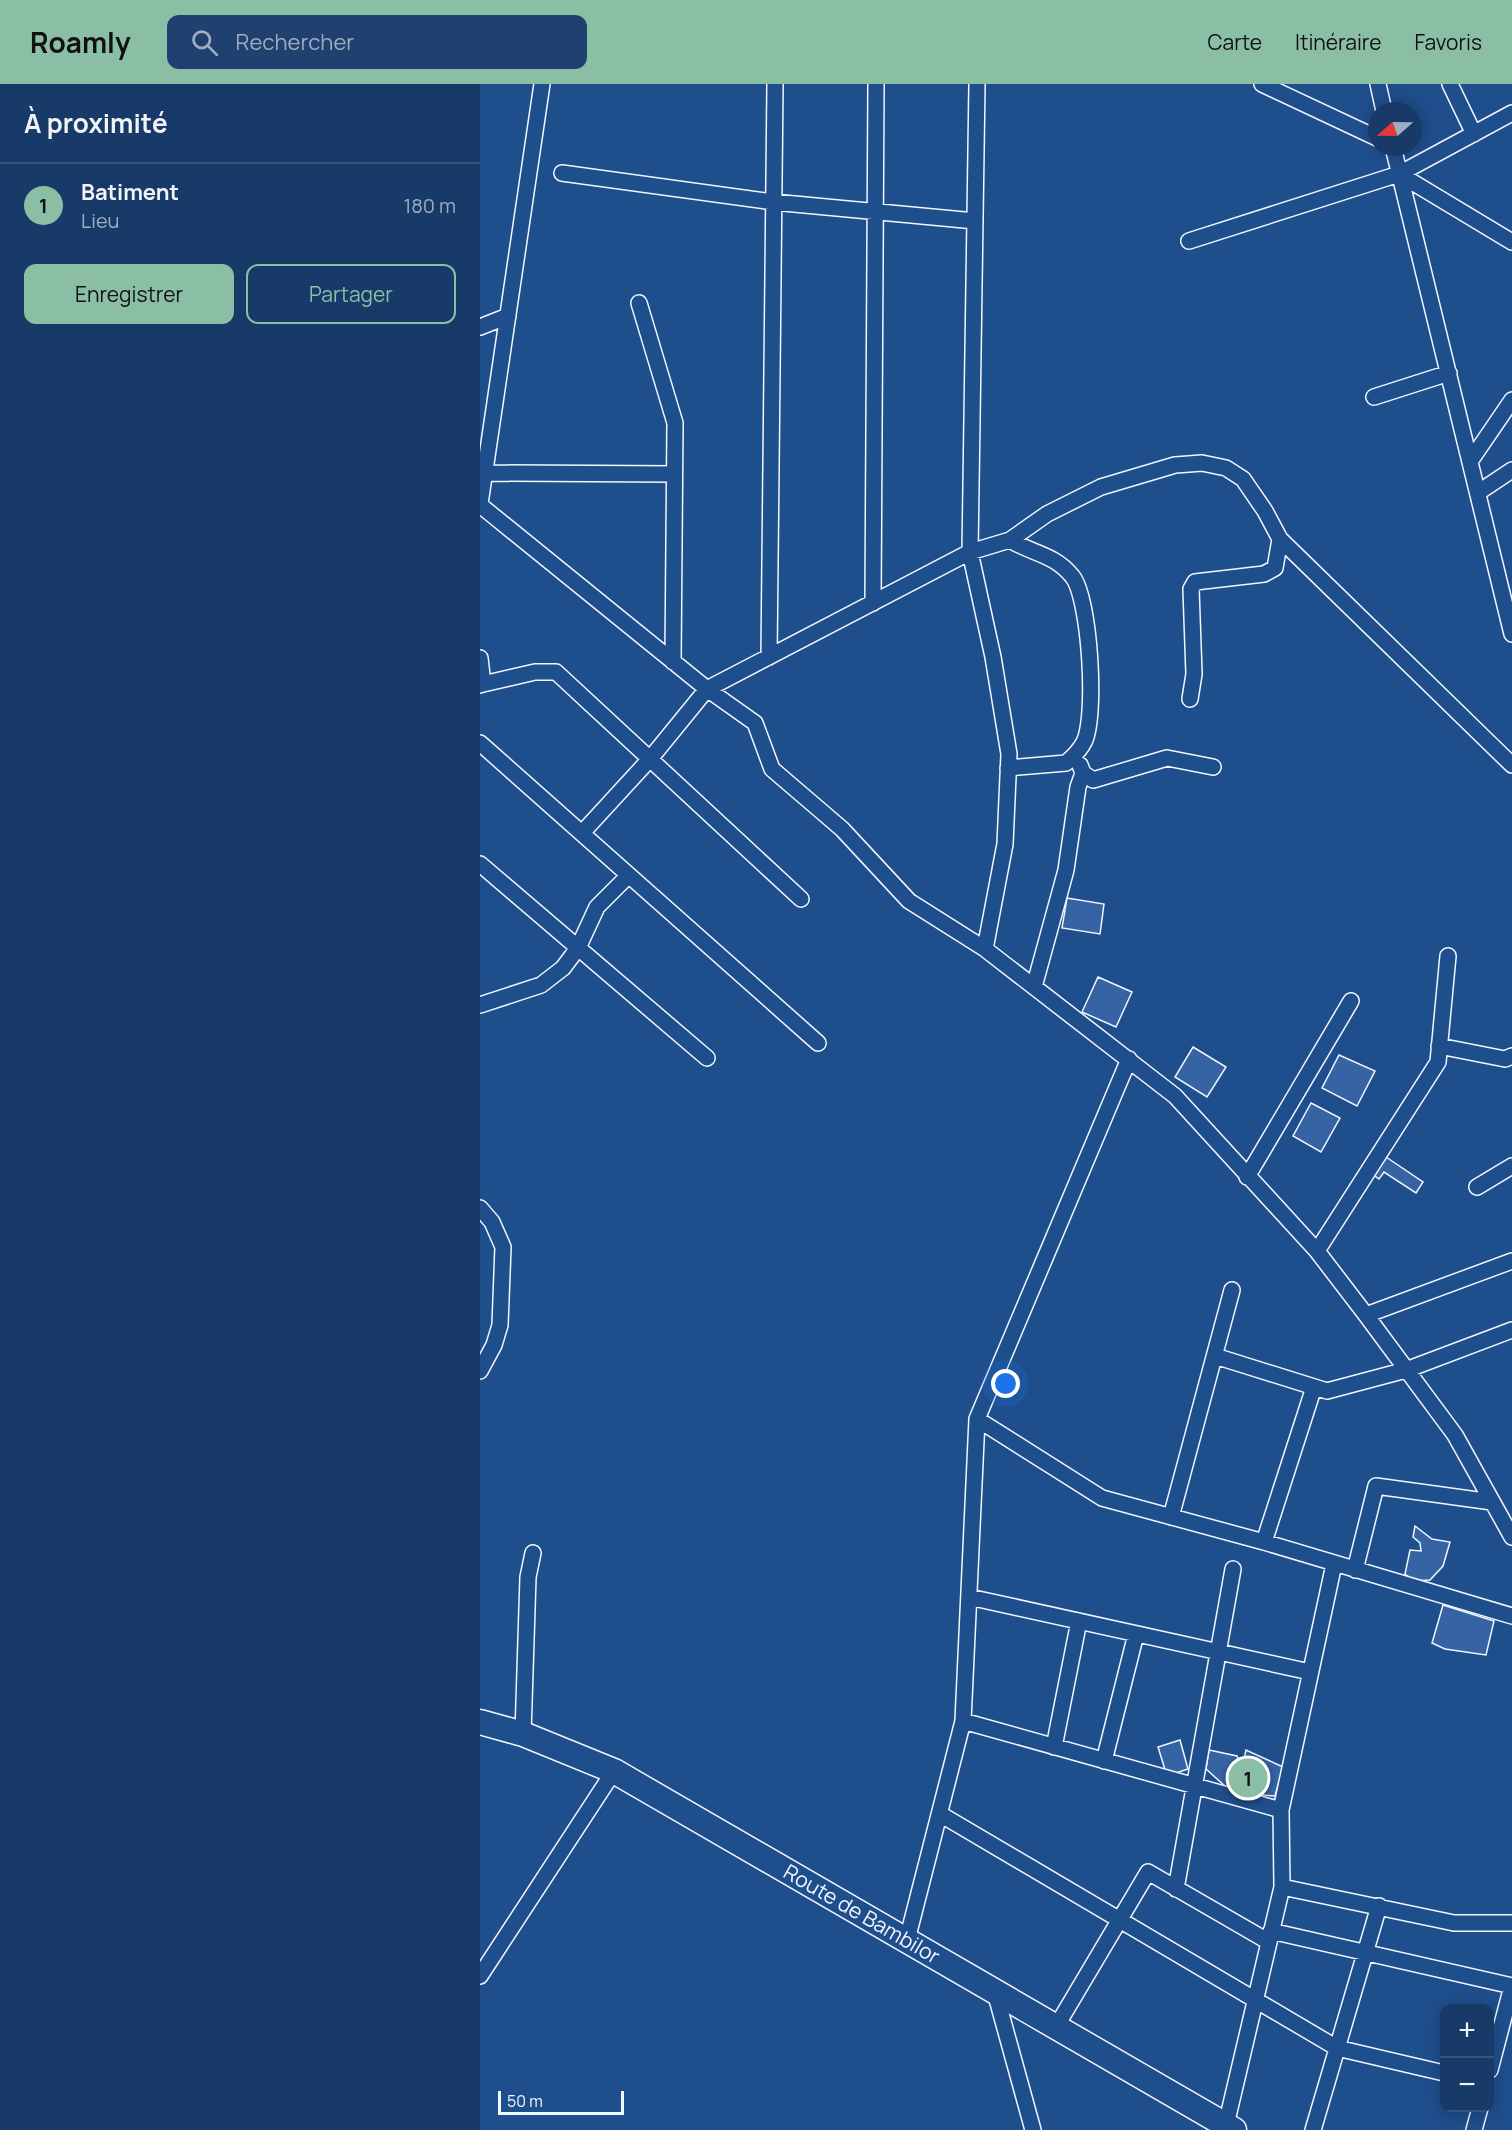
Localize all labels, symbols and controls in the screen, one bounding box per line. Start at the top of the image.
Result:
search box [167,15,587,69]
text: Roamly [30,23,131,61]
icon: search [188,26,221,59]
text: Rechercher [236,27,354,57]
text: Carte [1208,28,1262,56]
text: Itinéraire [1295,28,1381,56]
text: Favoris [1414,28,1482,56]
north arrow [1368,102,1422,156]
text: À proximité [24,105,168,141]
text: Batiment [81,177,179,207]
text: 1 [39,192,48,219]
text: 180 m [403,192,456,219]
text: Lieu [81,207,119,234]
button: Enregistrer [24,264,234,324]
button: Partager [246,264,456,324]
your location [991,1369,1020,1398]
pin: 1 [1228,1756,1268,1800]
street label: Route de Bambilor [779,1857,946,1970]
map controls [1440,2004,1494,2112]
button: + [1440,2004,1494,2058]
button: − [1440,2058,1494,2112]
scale bar [498,2088,624,2116]
text: 50 m [507,2090,543,2112]

